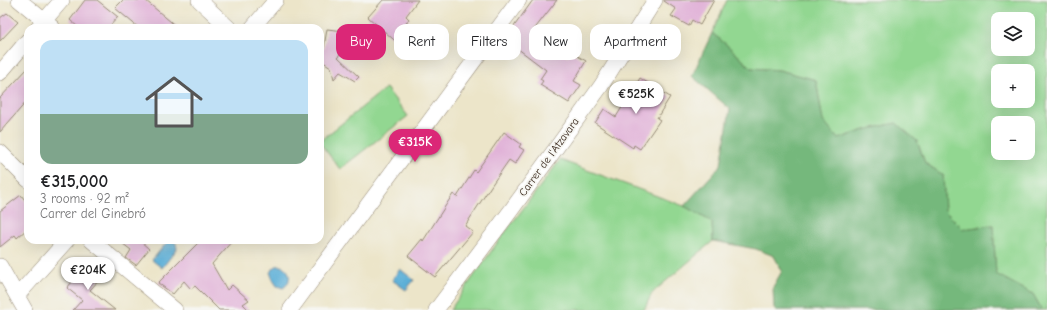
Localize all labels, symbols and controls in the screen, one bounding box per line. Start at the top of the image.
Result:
map controls [991,12,1035,160]
button: layers [991,12,1035,56]
chip: Buy [336,24,386,60]
chip: Rent [394,24,449,60]
chip: Filters [457,24,521,60]
chip: New [529,24,582,60]
chip: Apartment [590,24,681,60]
button: + [991,64,1035,108]
icon: home [138,66,210,138]
pin: €525K [608,81,664,115]
text: €525K [618,86,654,101]
street label: Carrer de l'Atzavara [516,115,582,199]
button: − [991,116,1035,160]
pin: €315K [387,129,443,163]
text: €315K [398,134,432,149]
text: €315,000 [40,172,108,191]
text: 3 rooms · 92 m² [40,191,129,206]
text: Carrer del Ginebró [40,206,146,221]
pin: €204K [60,257,116,291]
text: €204K [70,262,106,277]

